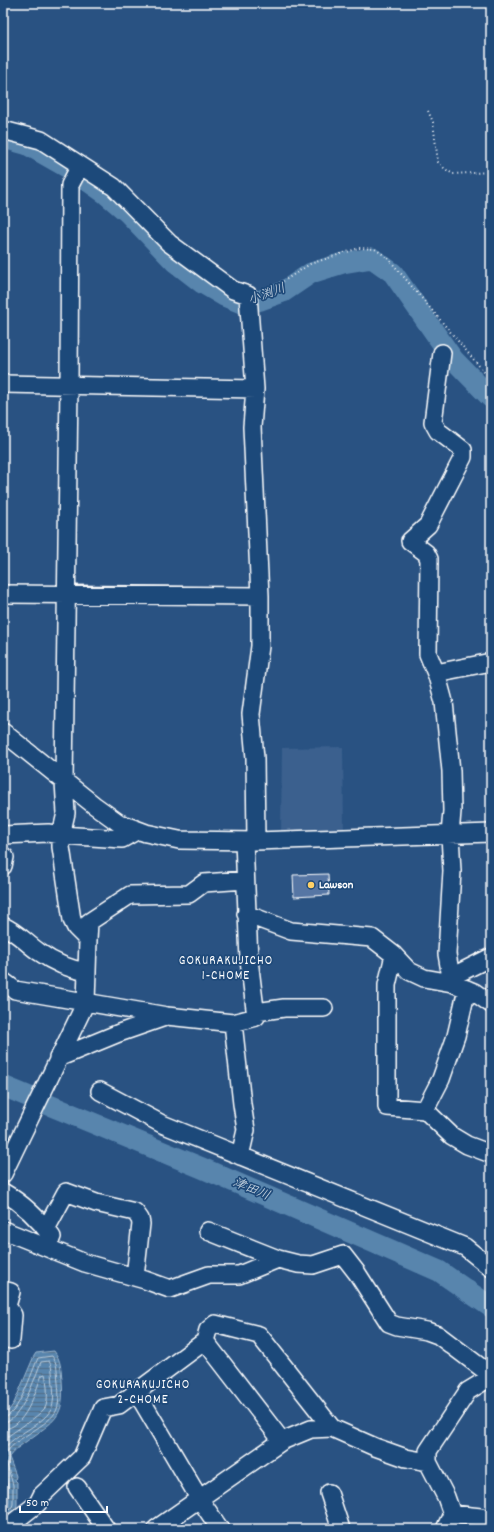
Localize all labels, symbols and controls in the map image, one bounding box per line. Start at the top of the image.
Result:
water label: 小渕川 [245,279,289,311]
place label: Lawson [319,877,354,894]
marker: Lawson [306,880,316,890]
district label: GOKURAKUJICHO 1-CHOME [179,952,273,986]
water label: 津田川 [229,1174,273,1206]
district label: GOKURAKUJICHO 2-CHOME [96,1376,190,1410]
scale bar [20,1488,107,1514]
text: 50 m [26,1495,49,1512]

